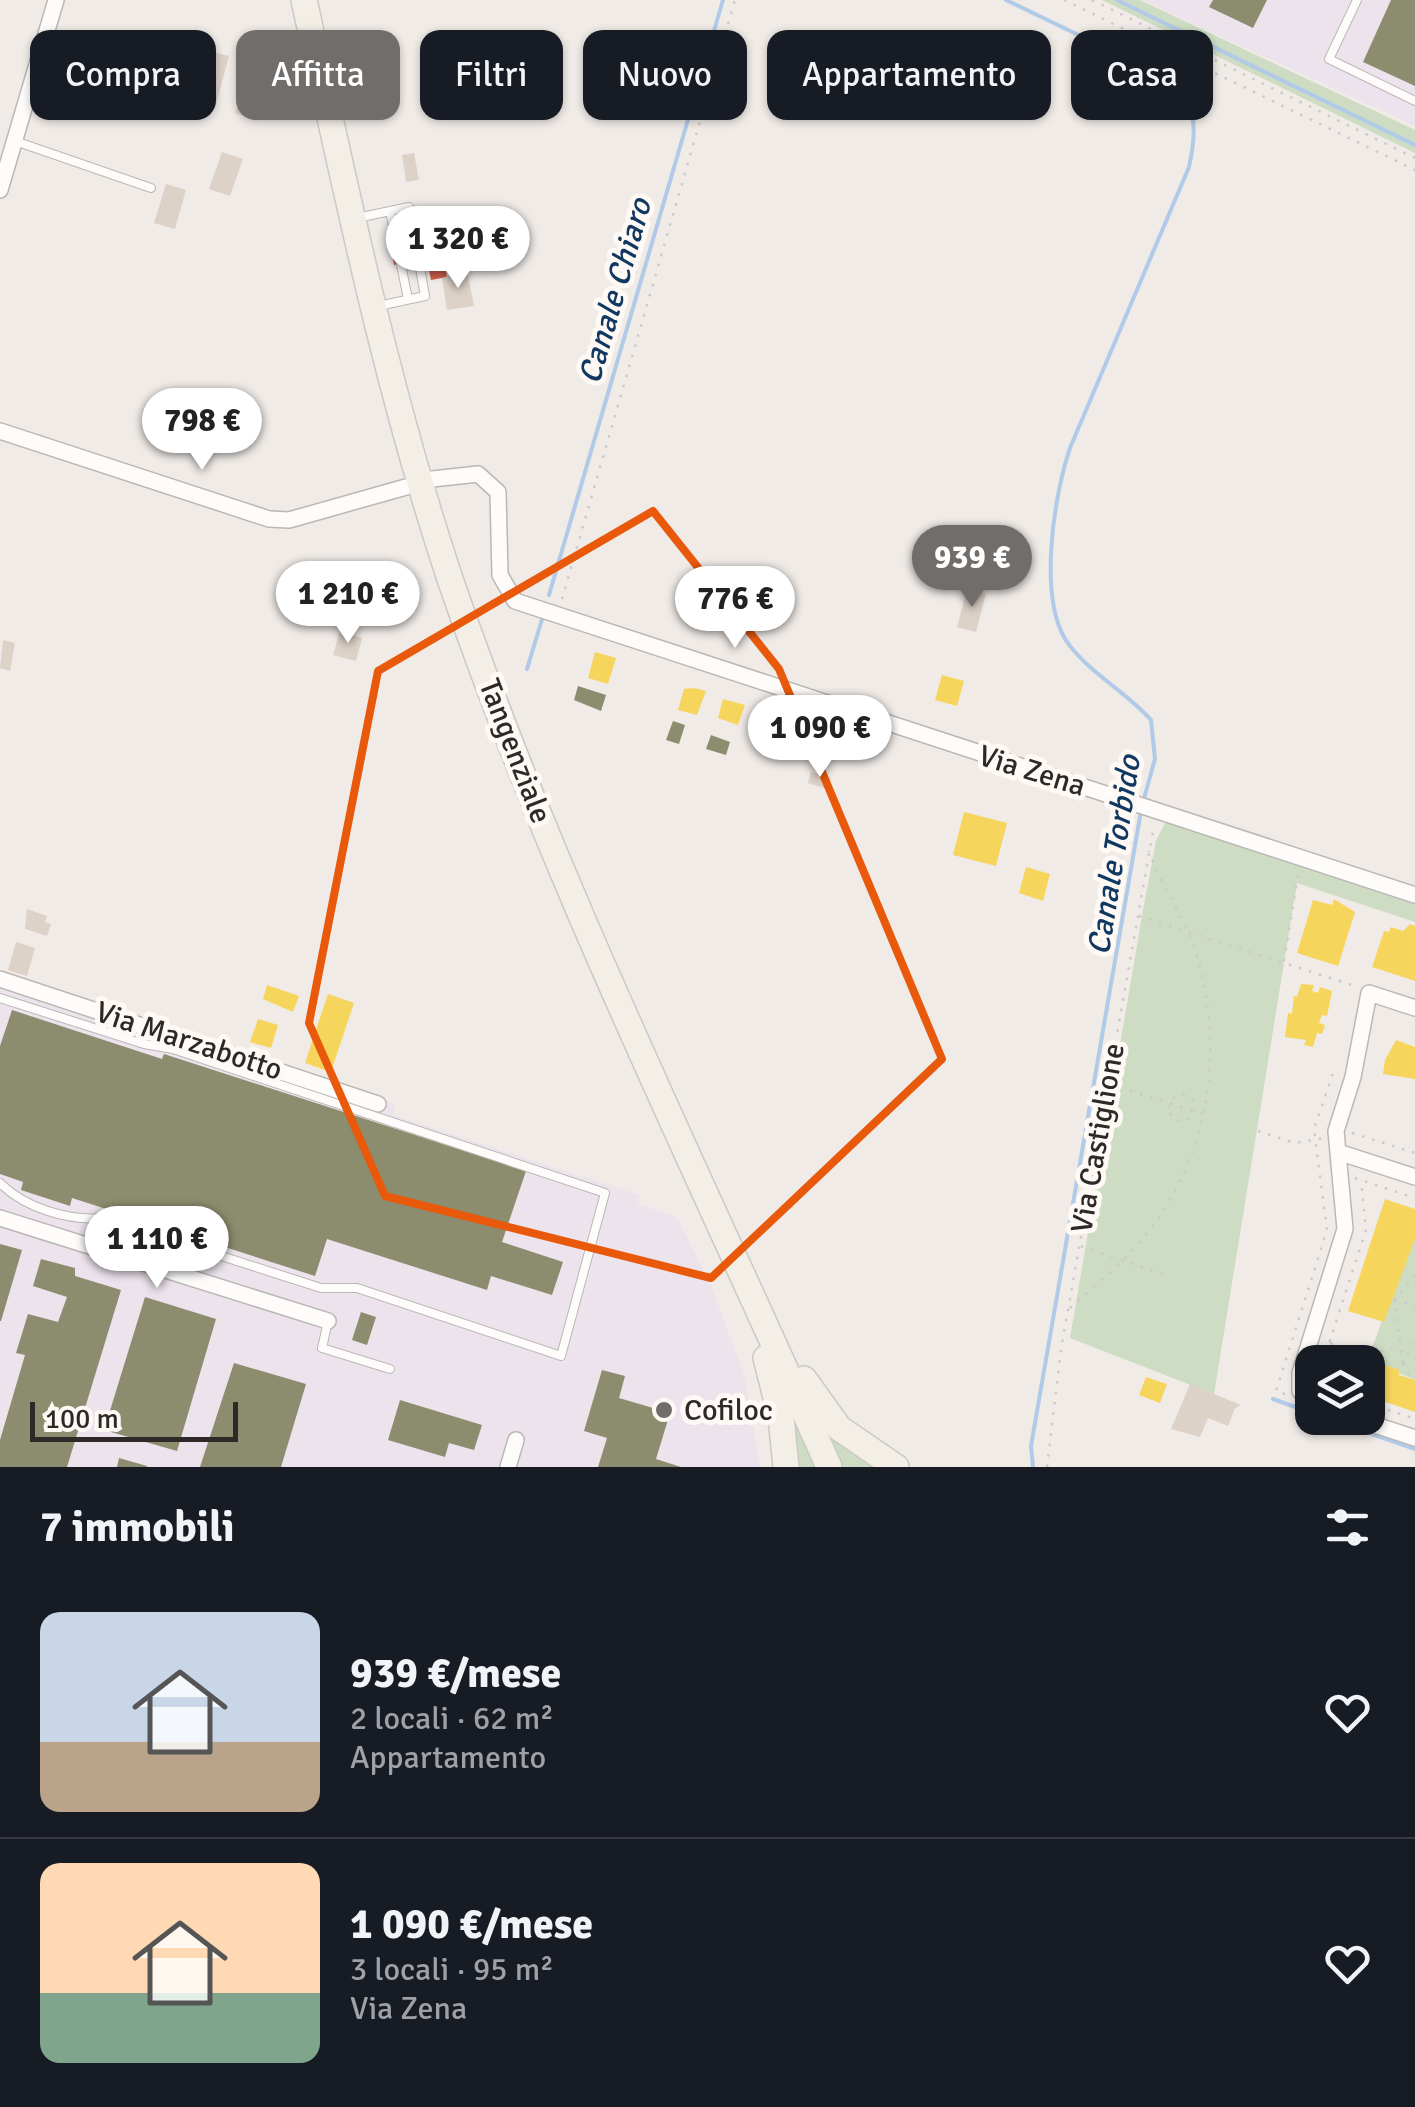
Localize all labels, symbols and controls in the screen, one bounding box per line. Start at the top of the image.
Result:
chip: Compra [30,30,216,120]
chip: Affitta [236,30,400,120]
chip: Filtri [420,30,563,120]
chip: Nuovo [583,30,747,120]
chip: Appartamento [767,30,1051,120]
chip: Casa [1071,30,1213,120]
water label: Canale Chiaro [570,193,660,388]
pin: 1 320 € [366,206,550,291]
text: 1 320 € [408,219,508,258]
pin: 798 € [132,388,272,473]
text: 798 € [164,401,240,440]
pin: 939 € [902,525,1042,610]
text: 939 € [934,538,1010,577]
pin: 1 210 € [256,561,440,646]
pin: 776 € [665,566,805,651]
text: 1 210 € [298,574,398,613]
text: 776 € [697,579,773,618]
street label: Tangenziale [471,674,559,828]
pin: 1 090 € [728,695,912,780]
text: 1 090 € [770,708,870,747]
street label: Via Zena [974,737,1090,805]
water label: Canale Torbido [1079,751,1149,958]
street label: Via Marzabotto [91,993,287,1089]
street label: Via Castiglione [1063,1040,1133,1236]
pin: 1 110 € [65,1206,249,1291]
text: 1 110 € [107,1219,207,1258]
map controls [1295,1345,1385,1435]
button: layers [1295,1345,1385,1435]
place label: Cofiloc [684,1392,773,1429]
scale bar [30,1397,238,1442]
marker: Cofiloc [653,1399,675,1421]
text: 100 m [45,1402,119,1436]
icon: filters [1320,1500,1375,1555]
text: 7 immobili [40,1502,234,1553]
text: 939 €/mese [350,1648,561,1699]
icon: home [120,1652,240,1772]
icon: heart [1320,1685,1375,1740]
text: 2 locali · 62 m² [350,1699,554,1738]
text: Appartamento [350,1738,546,1777]
text: 1 090 €/mese [350,1899,593,1950]
icon: home [120,1903,240,2023]
icon: heart [1320,1936,1375,1991]
text: 3 locali · 95 m² [350,1950,554,1989]
text: Via Zena [350,1989,467,2028]

